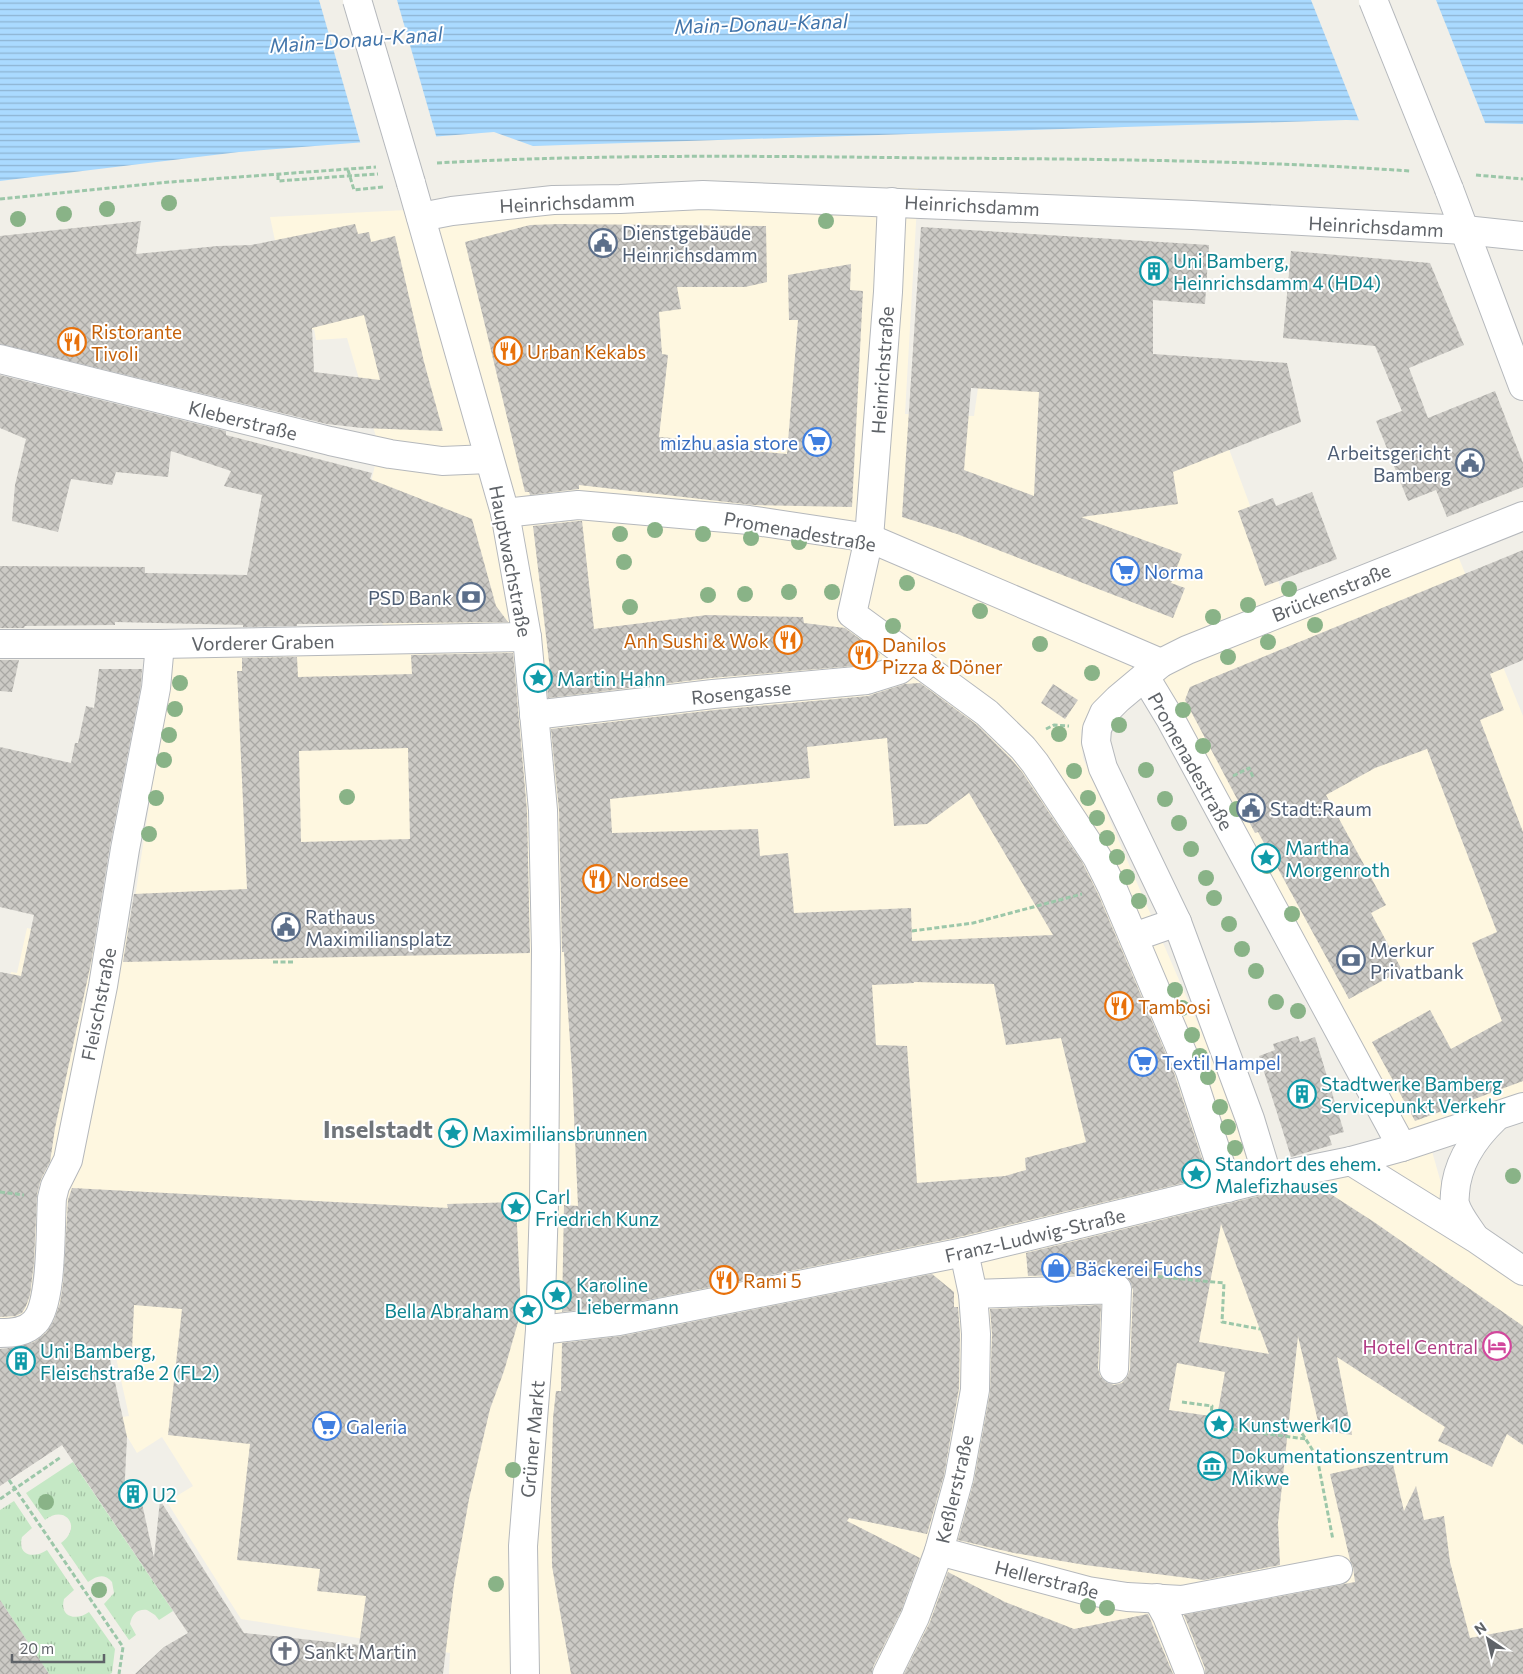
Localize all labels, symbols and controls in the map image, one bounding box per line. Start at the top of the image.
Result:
water label: Main-Donau-Kanal [674,8,849,38]
water label: Main-Donau-Kanal [269,21,444,57]
street label: Heinrichsdamm [499,187,635,217]
street label: Heinrichsdamm [904,190,1040,220]
street label: Heinrichsdamm [1308,211,1444,241]
place label: Dienstgebäude Heinrichsdamm [622,221,758,266]
public building icon: Dienstgebäude Heinrichsdamm [588,228,618,258]
place label: Uni Bamberg, Heinrichsdamm 4 (HD4) [1173,249,1381,294]
building icon: Uni Bamberg, Heinrichsdamm 4 (HD4) [1139,256,1169,286]
street label: Heinrichstraße [866,305,898,435]
place label: Ristorante Tivoli [91,320,182,365]
restaurant icon: Ristorante Tivoli [57,327,87,357]
restaurant icon: Urban Kekabs [493,336,523,366]
place label: Urban Kekabs [527,340,646,363]
street label: Kleberstraße [186,395,300,445]
supermarket icon: mizhu asia store [802,427,832,457]
place label: mizhu asia store [660,431,798,454]
place label: Arbeitsgericht Bamberg [1327,441,1451,486]
public building icon: Arbeitsgericht Bamberg [1455,448,1485,478]
street label: Hauptwachstraße [485,483,537,639]
street label: Promenadestraße [722,506,878,556]
supermarket icon: Norma [1110,556,1140,586]
street label: Brückenstraße [1268,558,1394,626]
place label: Norma [1144,560,1204,583]
bank icon: PSD Bank [456,582,486,612]
place label: PSD Bank [368,586,452,609]
restaurant icon: Anh Sushi & Wok [773,625,803,655]
street label: Vorderer Graben [191,629,335,655]
place label: Anh Sushi & Wok [623,629,769,652]
place label: Danilos Pizza & Döner [882,633,1003,678]
restaurant icon: Danilos Pizza & Döner [848,640,878,670]
place icon: Martin Hahn [523,663,553,693]
place label: Martin Hahn [557,667,666,690]
street label: Rosengasse [690,675,792,709]
street label: Promenadestraße [1144,688,1238,834]
public building icon: Stadt:Raum [1236,793,1266,823]
place label: Stadt:Raum [1270,797,1372,820]
place label: Martha Morgenroth [1285,836,1390,881]
place icon: Martha Morgenroth [1251,843,1281,873]
restaurant icon: Nordsee [582,864,612,894]
place label: Nordsee [616,868,689,891]
place label: Rathaus Maximiliansplatz [305,905,452,950]
public building icon: Rathaus Maximiliansplatz [271,912,301,942]
place label: Merkur Privatbank [1370,938,1464,983]
street label: Fleischstraße [76,945,120,1063]
bank icon: Merkur Privatbank [1336,945,1366,975]
restaurant icon: Tambosi [1104,991,1134,1021]
place label: Tambosi [1138,995,1211,1018]
supermarket icon: Textil Hampel [1128,1047,1158,1077]
place label: Textil Hampel [1162,1051,1281,1074]
place label: Stadtwerke Bamberg Servicepunkt Verkehr [1321,1072,1506,1117]
building icon: Stadtwerke Bamberg Servicepunkt Verkehr [1287,1079,1317,1109]
district label: Inselstadt [323,1114,433,1143]
place icon: Maximiliansbrunnen [438,1118,468,1148]
place label: Maximiliansbrunnen [472,1122,648,1145]
place label: Standort des ehem. Malefizhauses [1215,1152,1381,1197]
place icon: Standort des ehem. Malefizhauses [1181,1159,1211,1189]
place label: Carl Friedrich Kunz [535,1185,659,1230]
place icon: Carl Friedrich Kunz [501,1192,531,1222]
street label: Franz-Ludwig-Straße [943,1203,1127,1267]
shop icon: Bäckerei Fuchs [1041,1253,1071,1283]
place label: Bäckerei Fuchs [1075,1257,1202,1280]
restaurant icon: Rami 5 [709,1265,739,1295]
place label: Rami 5 [743,1269,802,1292]
place label: Karoline Liebermann [576,1273,679,1318]
place icon: Karoline Liebermann [542,1280,572,1310]
place icon: Bella Abraham [513,1295,543,1325]
place label: Bella Abraham [384,1299,509,1322]
hotel icon: Hotel Central [1482,1331,1512,1361]
place label: Hotel Central [1363,1335,1478,1358]
place label: Uni Bamberg, Fleischstraße 2 (FL2) [40,1339,220,1384]
building icon: Uni Bamberg, Fleischstraße 2 (FL2) [6,1346,36,1376]
street label: Grüner Markt [515,1379,549,1499]
place icon: Kunstwerk10 [1204,1409,1234,1439]
supermarket icon: Galeria [312,1411,342,1441]
place label: Kunstwerk10 [1238,1413,1352,1436]
place label: Galeria [346,1415,407,1438]
street label: Keßlerstraße [930,1432,978,1546]
place label: Dokumentationszentrum Mikwe [1231,1444,1449,1489]
museum icon: Dokumentationszentrum Mikwe [1197,1451,1227,1481]
building icon: U2 [118,1479,148,1509]
place label: U2 [152,1483,176,1506]
street label: Hellerstraße [993,1555,1101,1603]
north arrow [1463,1614,1513,1664]
text: N [1471,1618,1489,1638]
scale bar [12,1632,105,1664]
church icon: Sankt Martin [270,1636,300,1666]
text: 20 m [20,1639,54,1657]
place label: Sankt Martin [304,1640,417,1663]

